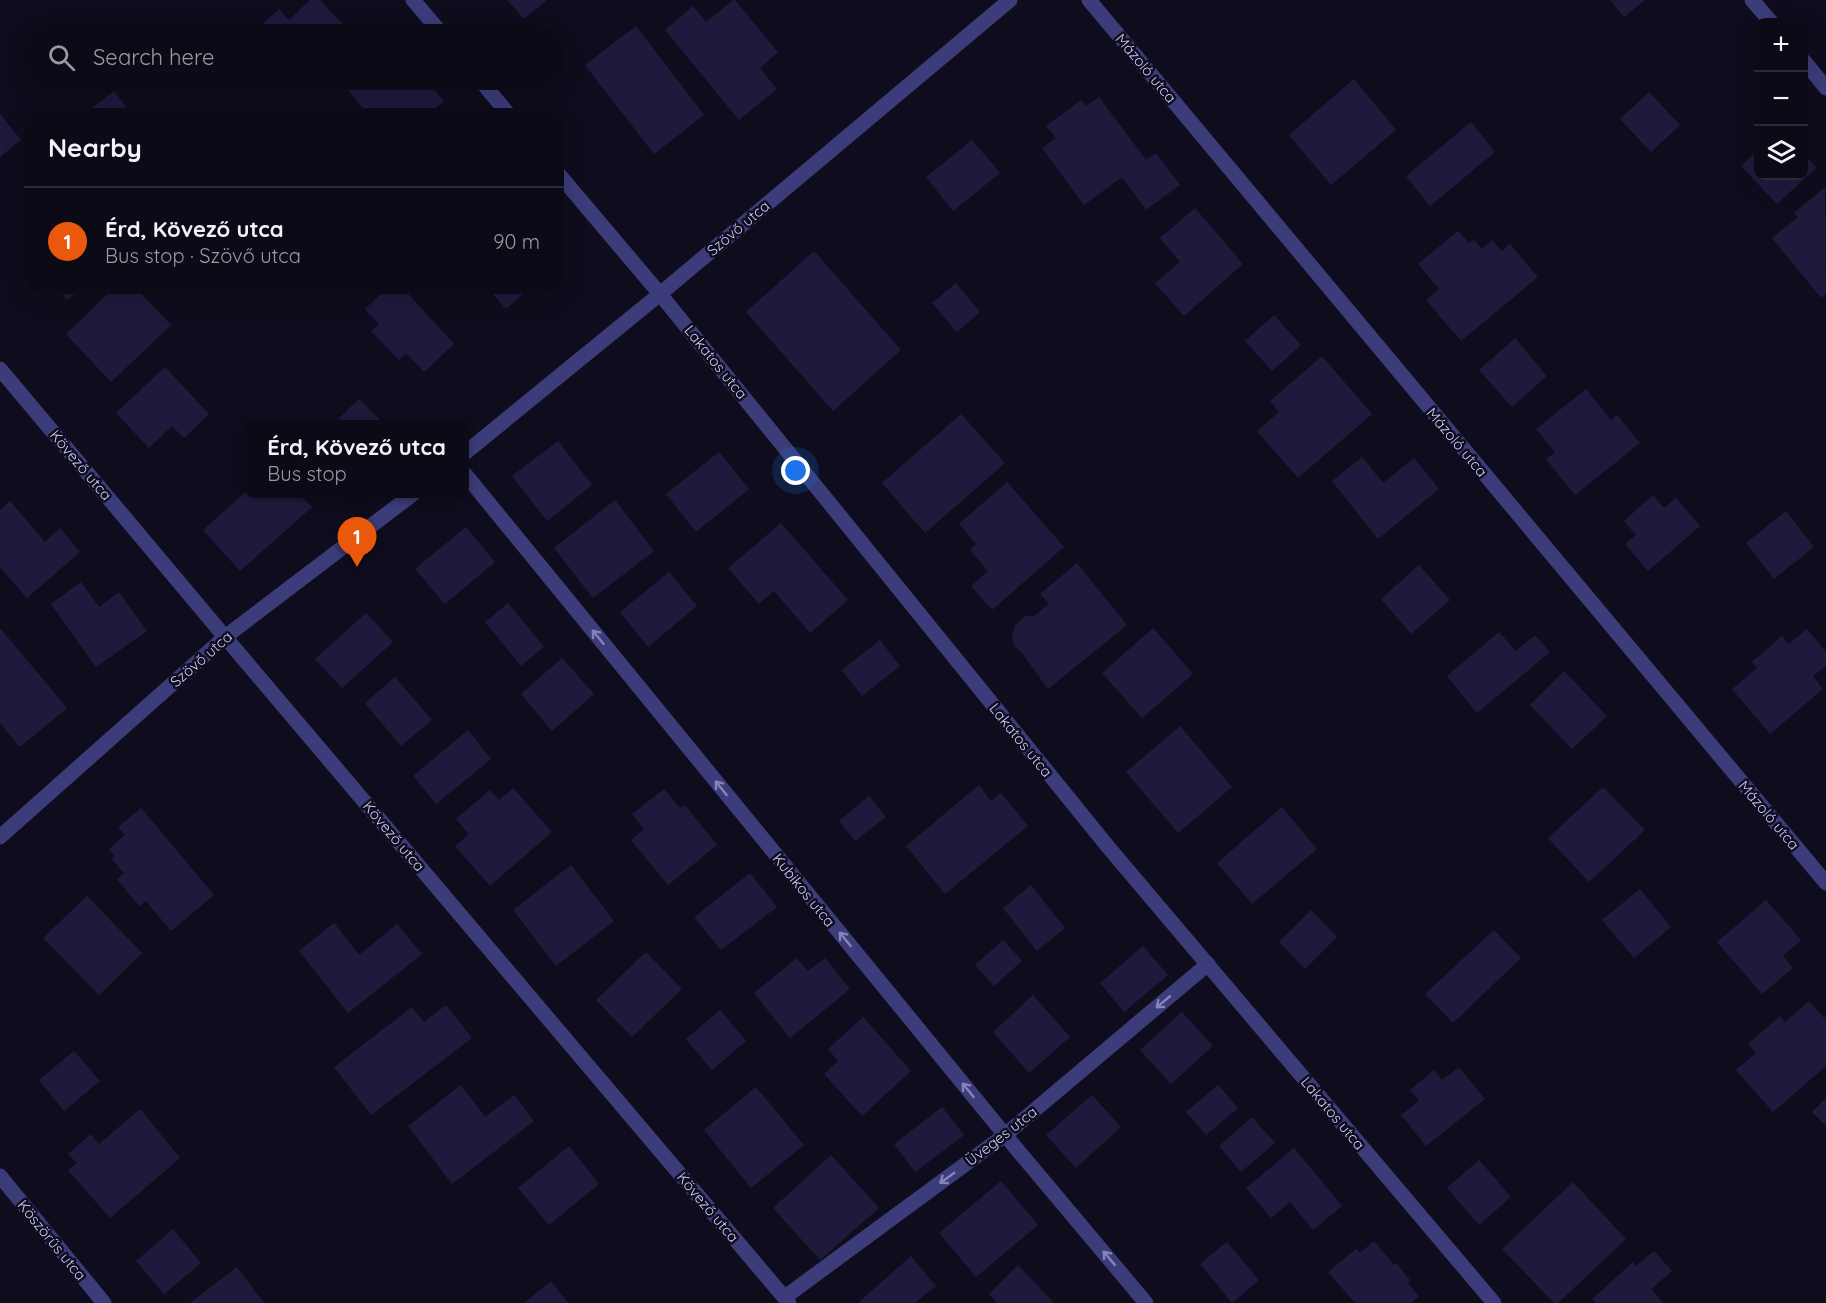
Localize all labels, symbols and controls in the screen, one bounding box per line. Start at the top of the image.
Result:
map controls [1754,18,1808,180]
button: + [1754,18,1808,72]
search box [24,24,564,90]
street label: Mázoló utca [1112,29,1180,107]
icon: search [45,41,78,74]
text: Search here [93,43,214,71]
button: − [1754,72,1808,126]
button: layers [1754,126,1808,180]
text: Nearby [48,131,142,164]
street label: Szövő utca [703,196,773,260]
text: Érd, Kövező utca [105,215,284,243]
text: 1 [64,229,71,254]
text: 90 m [493,229,540,254]
text: Bus stop · Szövő utca [105,243,301,268]
street label: Lakatos utca [680,321,752,403]
street label: Mázoló utca [1423,403,1491,481]
popup [244,420,469,498]
street label: Kövező utca [46,426,116,504]
text: Érd, Kövező utca [267,433,446,461]
your location [781,456,810,485]
text: Bus stop [267,461,347,486]
pin: 1 [338,518,376,567]
street label: Szövő utca [166,627,236,691]
one-way arrow [591,630,605,645]
street label: Lakatos utca [985,699,1057,781]
street label: Mázoló utca [1735,776,1803,854]
one-way arrow [715,780,728,796]
street label: Kövező utca [359,797,429,875]
street label: Kubikos utca [769,849,839,931]
one-way arrow [838,931,851,947]
one-way arrow [1156,995,1171,1009]
street label: Lakatos utca [1297,1073,1369,1153]
one-way arrow [961,1083,975,1098]
street label: Üveges utca [961,1102,1041,1170]
street label: Kövező utca [673,1168,743,1246]
one-way arrow [940,1172,956,1184]
street label: Köszörűs utca [14,1196,90,1284]
one-way arrow [1102,1250,1115,1266]

